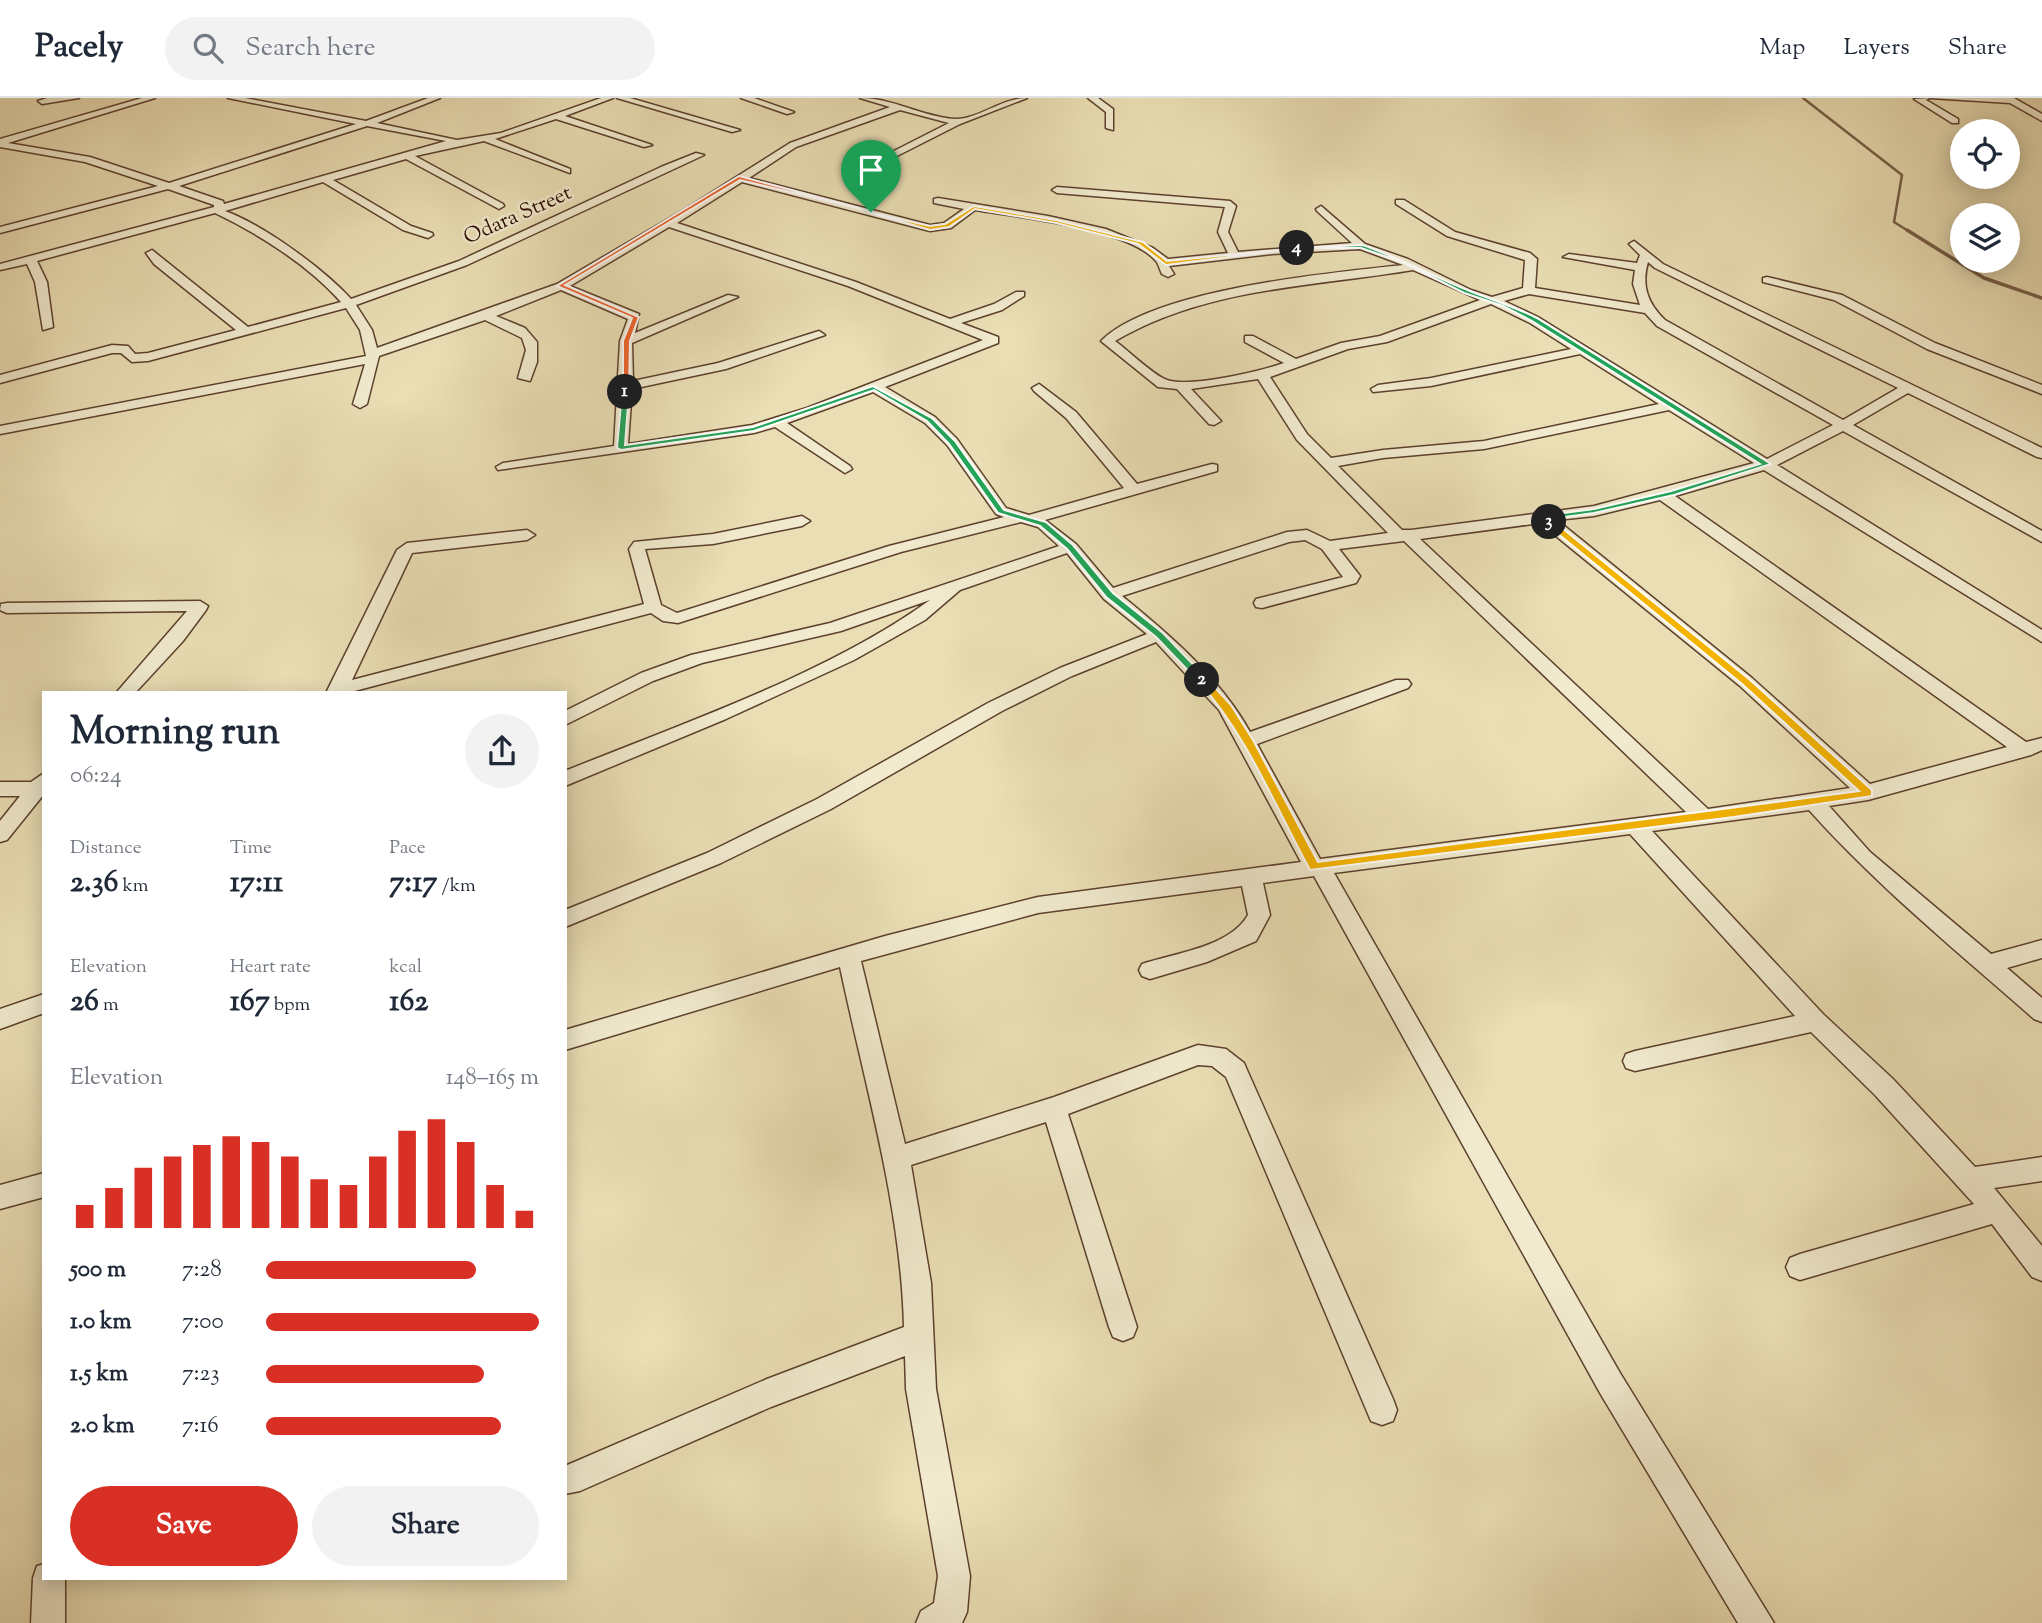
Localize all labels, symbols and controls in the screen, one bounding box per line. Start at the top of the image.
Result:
search box [165,17,655,80]
text: Pacely [35,24,123,72]
icon: search [189,29,227,67]
text: Search here [245,30,376,67]
text: Map [1759,31,1805,65]
text: Layers [1843,31,1910,65]
text: Share [1948,31,2007,65]
map controls [1950,119,2020,273]
button: locate [1950,119,2020,189]
pin [841,140,901,212]
icon: arrive [852,151,890,189]
street label: Odara Street [459,179,577,253]
button: layers [1950,203,2020,273]
pin: 4 [1280,230,1314,266]
text: 4 [1292,234,1301,261]
pin: 1 [608,374,642,410]
text: 1 [621,378,628,405]
pin: 3 [1532,504,1566,540]
text: 3 [1545,508,1552,535]
pin: 2 [1184,662,1220,698]
text: 2 [1197,666,1206,693]
text: Morning run [70,707,280,761]
button: share [465,714,539,788]
text: 06:24 [70,760,122,793]
text: Distance [70,835,142,862]
text: Time [230,835,272,862]
text: Pace [389,835,426,862]
text: 2.36 [70,862,118,905]
text: 17:11 [230,862,283,905]
text: 7:17 [389,862,437,905]
text: km [118,873,149,900]
text: /km [437,873,476,900]
text: Elevation [70,954,147,981]
text: Heart rate [230,954,311,981]
text: kcal [389,954,422,981]
text: 26 [70,981,99,1024]
text: 167 [230,981,270,1024]
text: 162 [389,981,428,1024]
text: m [99,992,119,1019]
text: bpm [270,992,310,1019]
text: Elevation [70,1062,163,1095]
text: 148–165 m [446,1062,539,1095]
text: 500 m [70,1254,126,1287]
text: 7:28 [182,1254,222,1287]
text: 1.0 km [70,1306,132,1339]
text: 7:00 [182,1306,224,1339]
text: 1.5 km [70,1358,128,1391]
text: 7:23 [182,1358,220,1391]
text: 2.0 km [70,1410,135,1443]
text: 7:16 [182,1410,219,1443]
button: Save [70,1486,298,1566]
button: Share [312,1486,539,1566]

